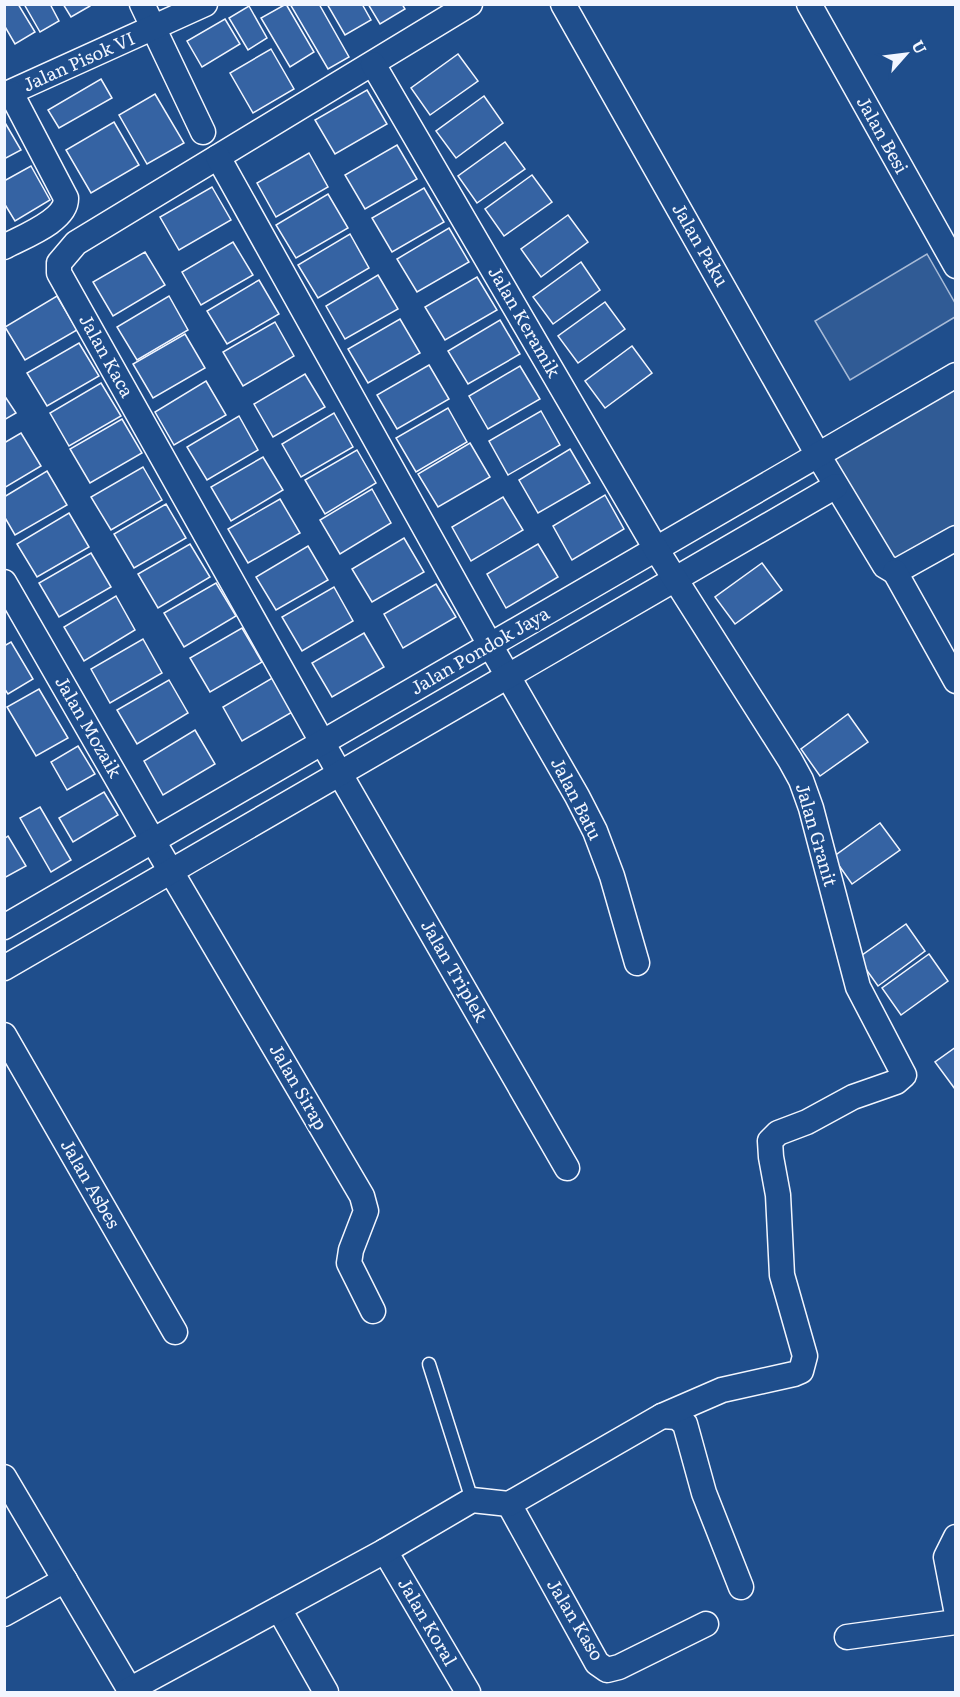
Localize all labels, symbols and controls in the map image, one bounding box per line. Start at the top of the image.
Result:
street label: Jalan Pisok VI [18,24,139,97]
north arrow [876,24,936,84]
text: U [907,35,934,58]
street label: Jalan Besi [851,90,916,178]
street label: Jalan Paku [666,197,736,291]
street label: Jalan Keramik [482,260,569,383]
street label: Jalan Kaca [73,309,141,402]
street label: Jalan Pondok Jaya [405,599,554,701]
street label: Jalan Mozaik [49,670,130,783]
street label: Jalan Batu [545,752,610,844]
street label: Jalan Granit [790,780,845,890]
street label: Jalan Triplek [415,914,496,1027]
street label: Jalan Sirap [264,1038,335,1135]
street label: Jalan Asbes [55,1134,128,1233]
street label: Jalan Koral [392,1572,464,1670]
street label: Jalan Kaso [541,1573,611,1665]

